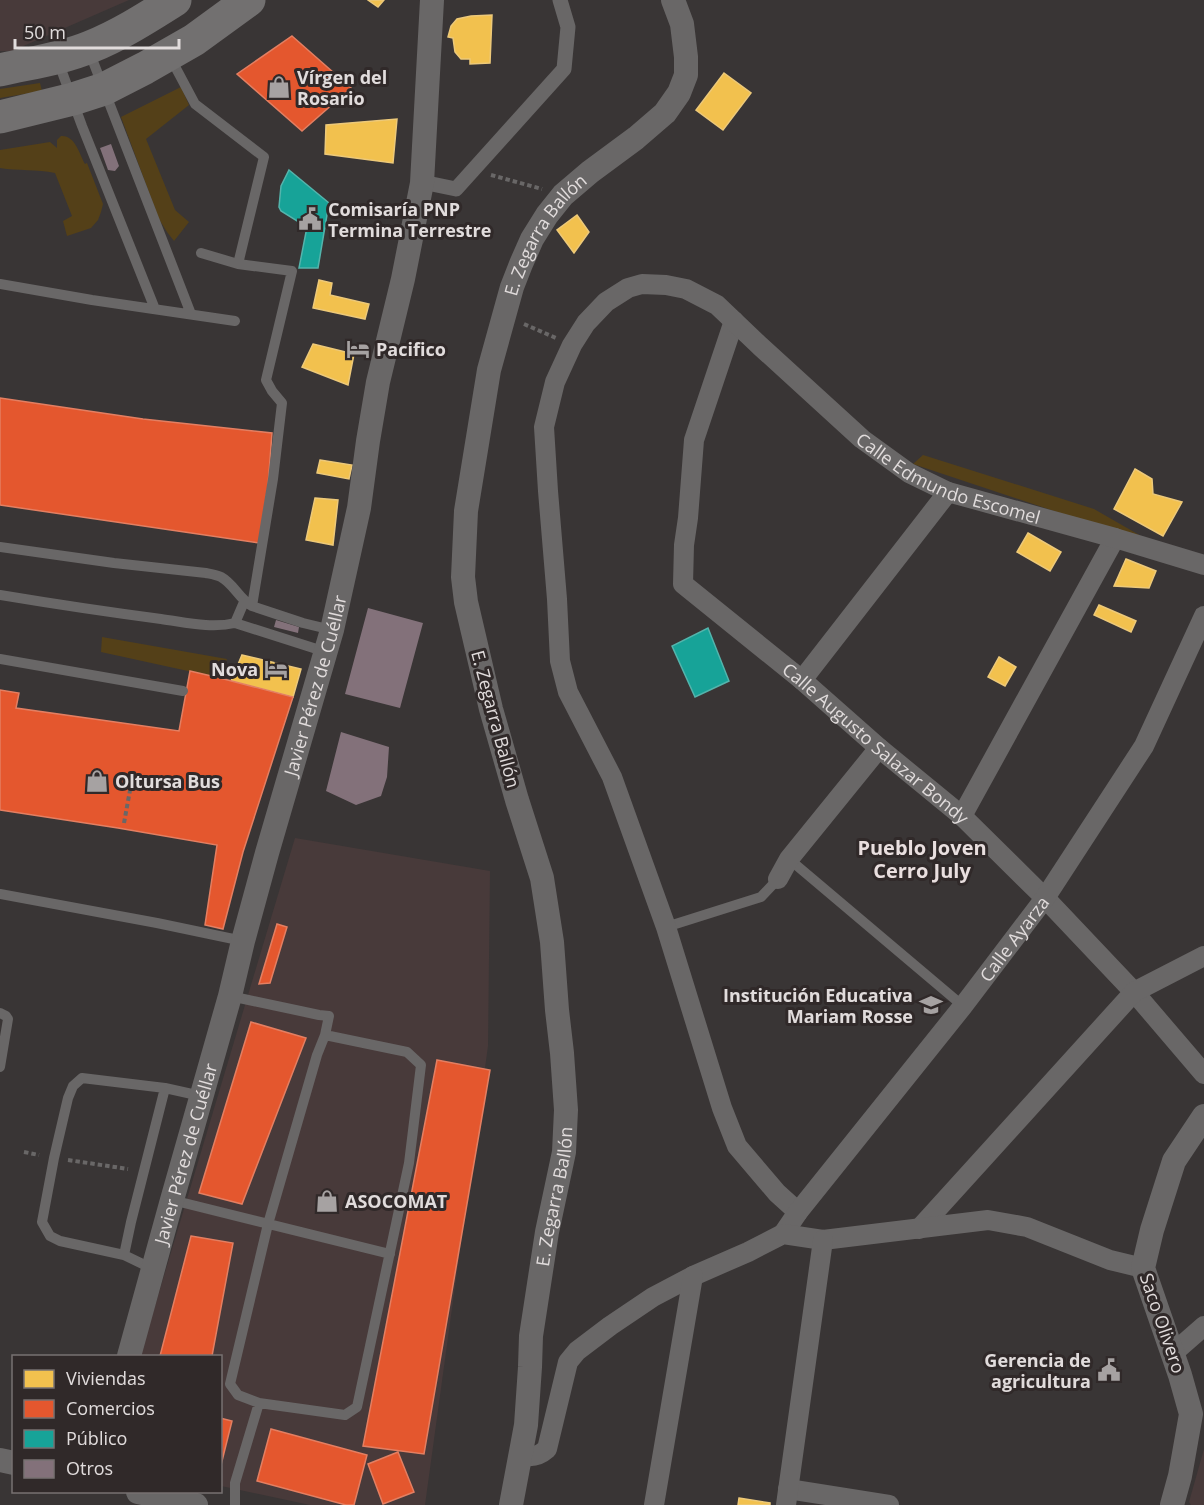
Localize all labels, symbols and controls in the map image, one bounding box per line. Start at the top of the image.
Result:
scale bar [15,12,178,50]
text: 50 m [24,20,66,44]
place label: Vírgen del Rosario [297,65,387,110]
shop icon: Vírgen del Rosario [266,74,292,100]
street label: E. Zegarra Ballón [498,168,592,298]
place label: Comisaría PNP Termina Terrestre [328,197,491,242]
public building icon: Comisaría PNP Termina Terrestre [297,206,323,232]
hotel icon: Pacifico [345,336,371,362]
place label: Pacifico [376,337,446,361]
street label: Calle Edmundo Escomel [852,427,1043,529]
street label: Javier Pérez de Cuéllar [278,592,352,781]
street label: E. Zegarra Ballón [466,648,526,790]
hotel icon: Nova [263,656,289,682]
place label: Nova [211,657,258,681]
street label: Calle Augusto Salazar Bondy [778,657,975,829]
shop icon: Oltursa Bus [84,768,110,794]
place label: Oltursa Bus [115,769,220,793]
district label: Pueblo Joven Cerro July [857,834,987,884]
street label: Calle Ayarza [974,891,1054,986]
place label: Institución Educativa Mariam Rosse [723,983,913,1028]
school or university icon: Institución Educativa Mariam Rosse [918,992,944,1018]
street label: Javier Pérez de Cuéllar [148,1060,222,1249]
street label: E. Zegarra Ballón [530,1126,577,1268]
shop icon: ASOCOMAT [314,1188,340,1214]
place label: ASOCOMAT [345,1189,448,1213]
street label: Saco Olivero [1135,1270,1191,1376]
place label: Gerencia de agricultura [984,1348,1091,1393]
legend [12,1355,222,1493]
public building icon: Gerencia de agricultura [1096,1357,1122,1383]
text: Viviendas [66,1366,146,1390]
text: Comercios [66,1396,155,1420]
text: Público [66,1426,127,1450]
text: Otros [66,1456,113,1480]

